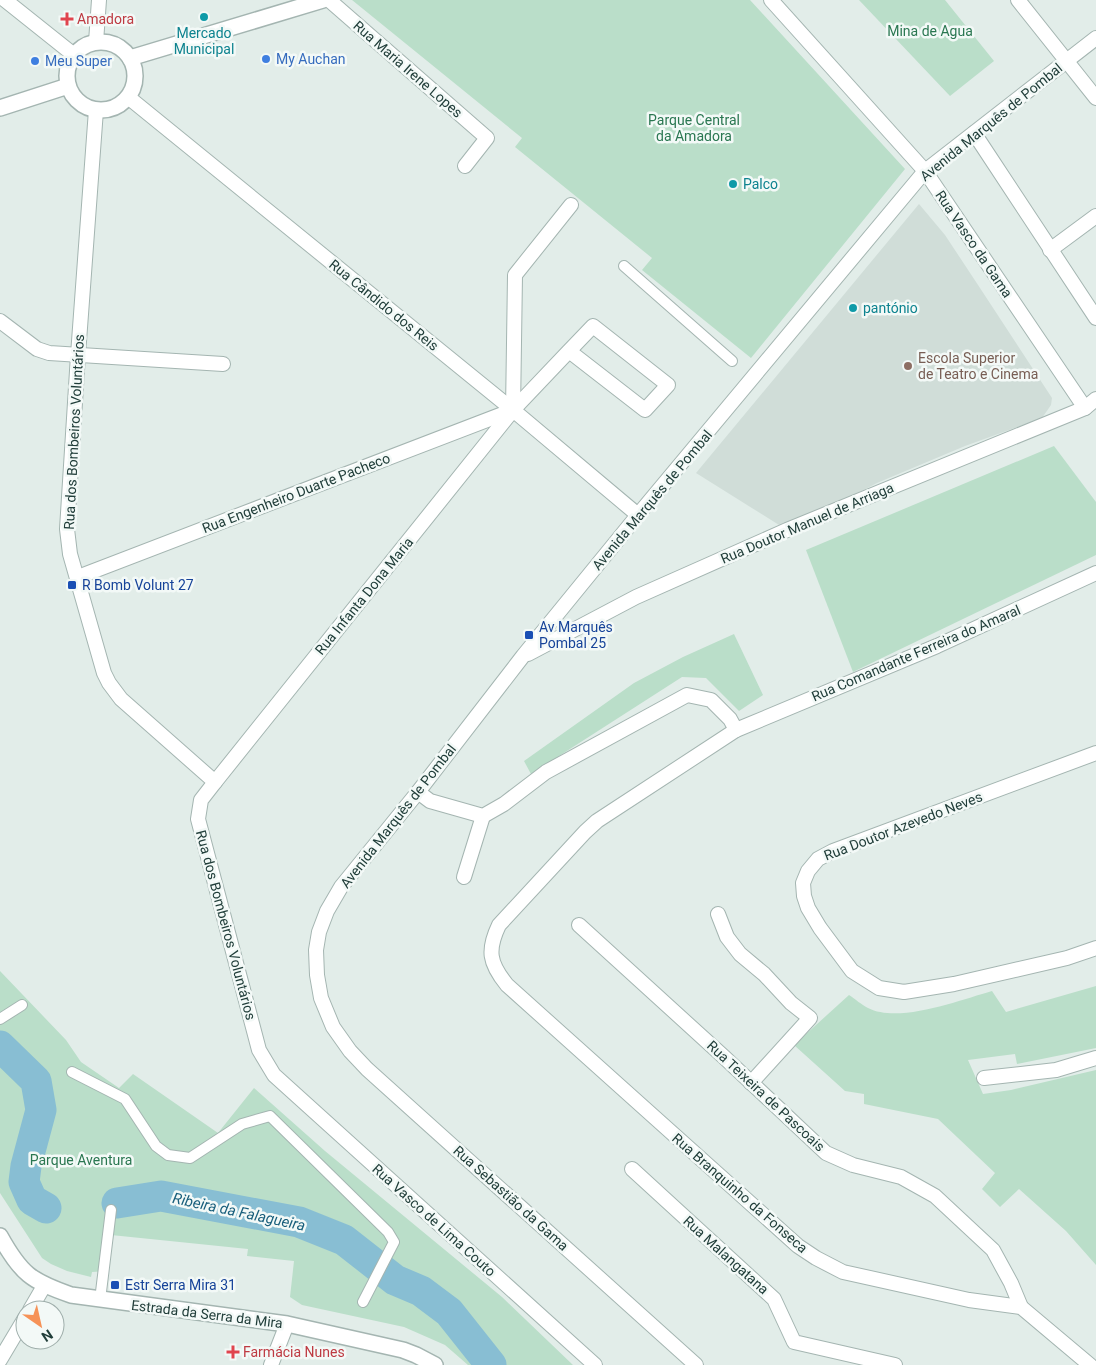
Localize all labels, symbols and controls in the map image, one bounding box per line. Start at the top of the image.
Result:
place label: Amadora [77,11,134,27]
marker: Mercado Municipal [198,11,210,23]
marker: Amadora [61,13,73,25]
street label: Rua Maria Irene Lopes [350,17,466,121]
park label: Mina de Agua [887,23,973,39]
place label: Mercado Municipal [174,25,234,57]
place label: My Auchan [276,51,345,67]
place label: Meu Super [45,53,112,69]
marker: My Auchan [260,53,272,65]
marker: Meu Super [29,55,41,67]
street label: Avenida Marquês de Pombal [917,60,1065,184]
park label: Parque Central da Amadora [648,112,740,144]
place label: Palco [743,176,778,192]
marker: Palco [727,178,739,190]
street label: Rua Vasco da Gama [932,187,1016,301]
street label: Rua Cândido dos Reis [326,256,442,354]
place label: pantónio [863,300,918,316]
marker: pantónio [847,302,859,314]
street label: Rua dos Bombeiros Voluntários [61,334,87,530]
place label: Escola Superior de Teatro e Cinema [918,350,1038,382]
marker: Escola Superior de Teatro e Cinema [902,360,914,372]
street label: Avenida Marquês de Pombal [589,427,715,573]
street label: Rua Engenheiro Duarte Pacheco [200,450,392,536]
street label: Rua Doutor Manuel de Arriaga [718,479,896,567]
street label: Rua Infanta Dona Maria [312,534,416,658]
place label: R Bomb Volunt 27 [82,577,194,593]
marker: R Bomb Volunt 27 [66,579,78,591]
street label: Rua Comandante Ferreira do Amaral [809,602,1023,704]
place label: Av Marquês Pombal 25 [539,619,613,651]
marker: Av Marquês Pombal 25 [523,629,535,641]
street label: Avenida Marquês de Pombal [337,741,459,891]
street label: Rua Doutor Azevedo Neves [821,788,985,864]
street label: Rua dos Bombeiros Voluntários [193,828,259,1022]
street label: Rua Teixeira de Pascoais [704,1037,828,1155]
street label: Rua Branquinho da Fonseca [669,1130,811,1256]
street label: Rua Sebastião da Gama [450,1142,572,1254]
park label: Parque Aventura [30,1152,132,1168]
street label: Rua Vasco de Lima Couto [369,1161,499,1279]
water label: Ribeira da Falagueira [171,1189,307,1235]
street label: Rua Malangatana [680,1213,772,1297]
place label: Estr Serra Mira 31 [125,1277,236,1293]
marker: Estr Serra Mira 31 [109,1279,121,1291]
street label: Estrada da Serra da Mira [130,1297,284,1331]
north arrow [15,1300,65,1350]
text: N [39,1326,56,1345]
place label: Farmácia Nunes [243,1344,345,1360]
marker: Farmácia Nunes [227,1346,239,1358]

